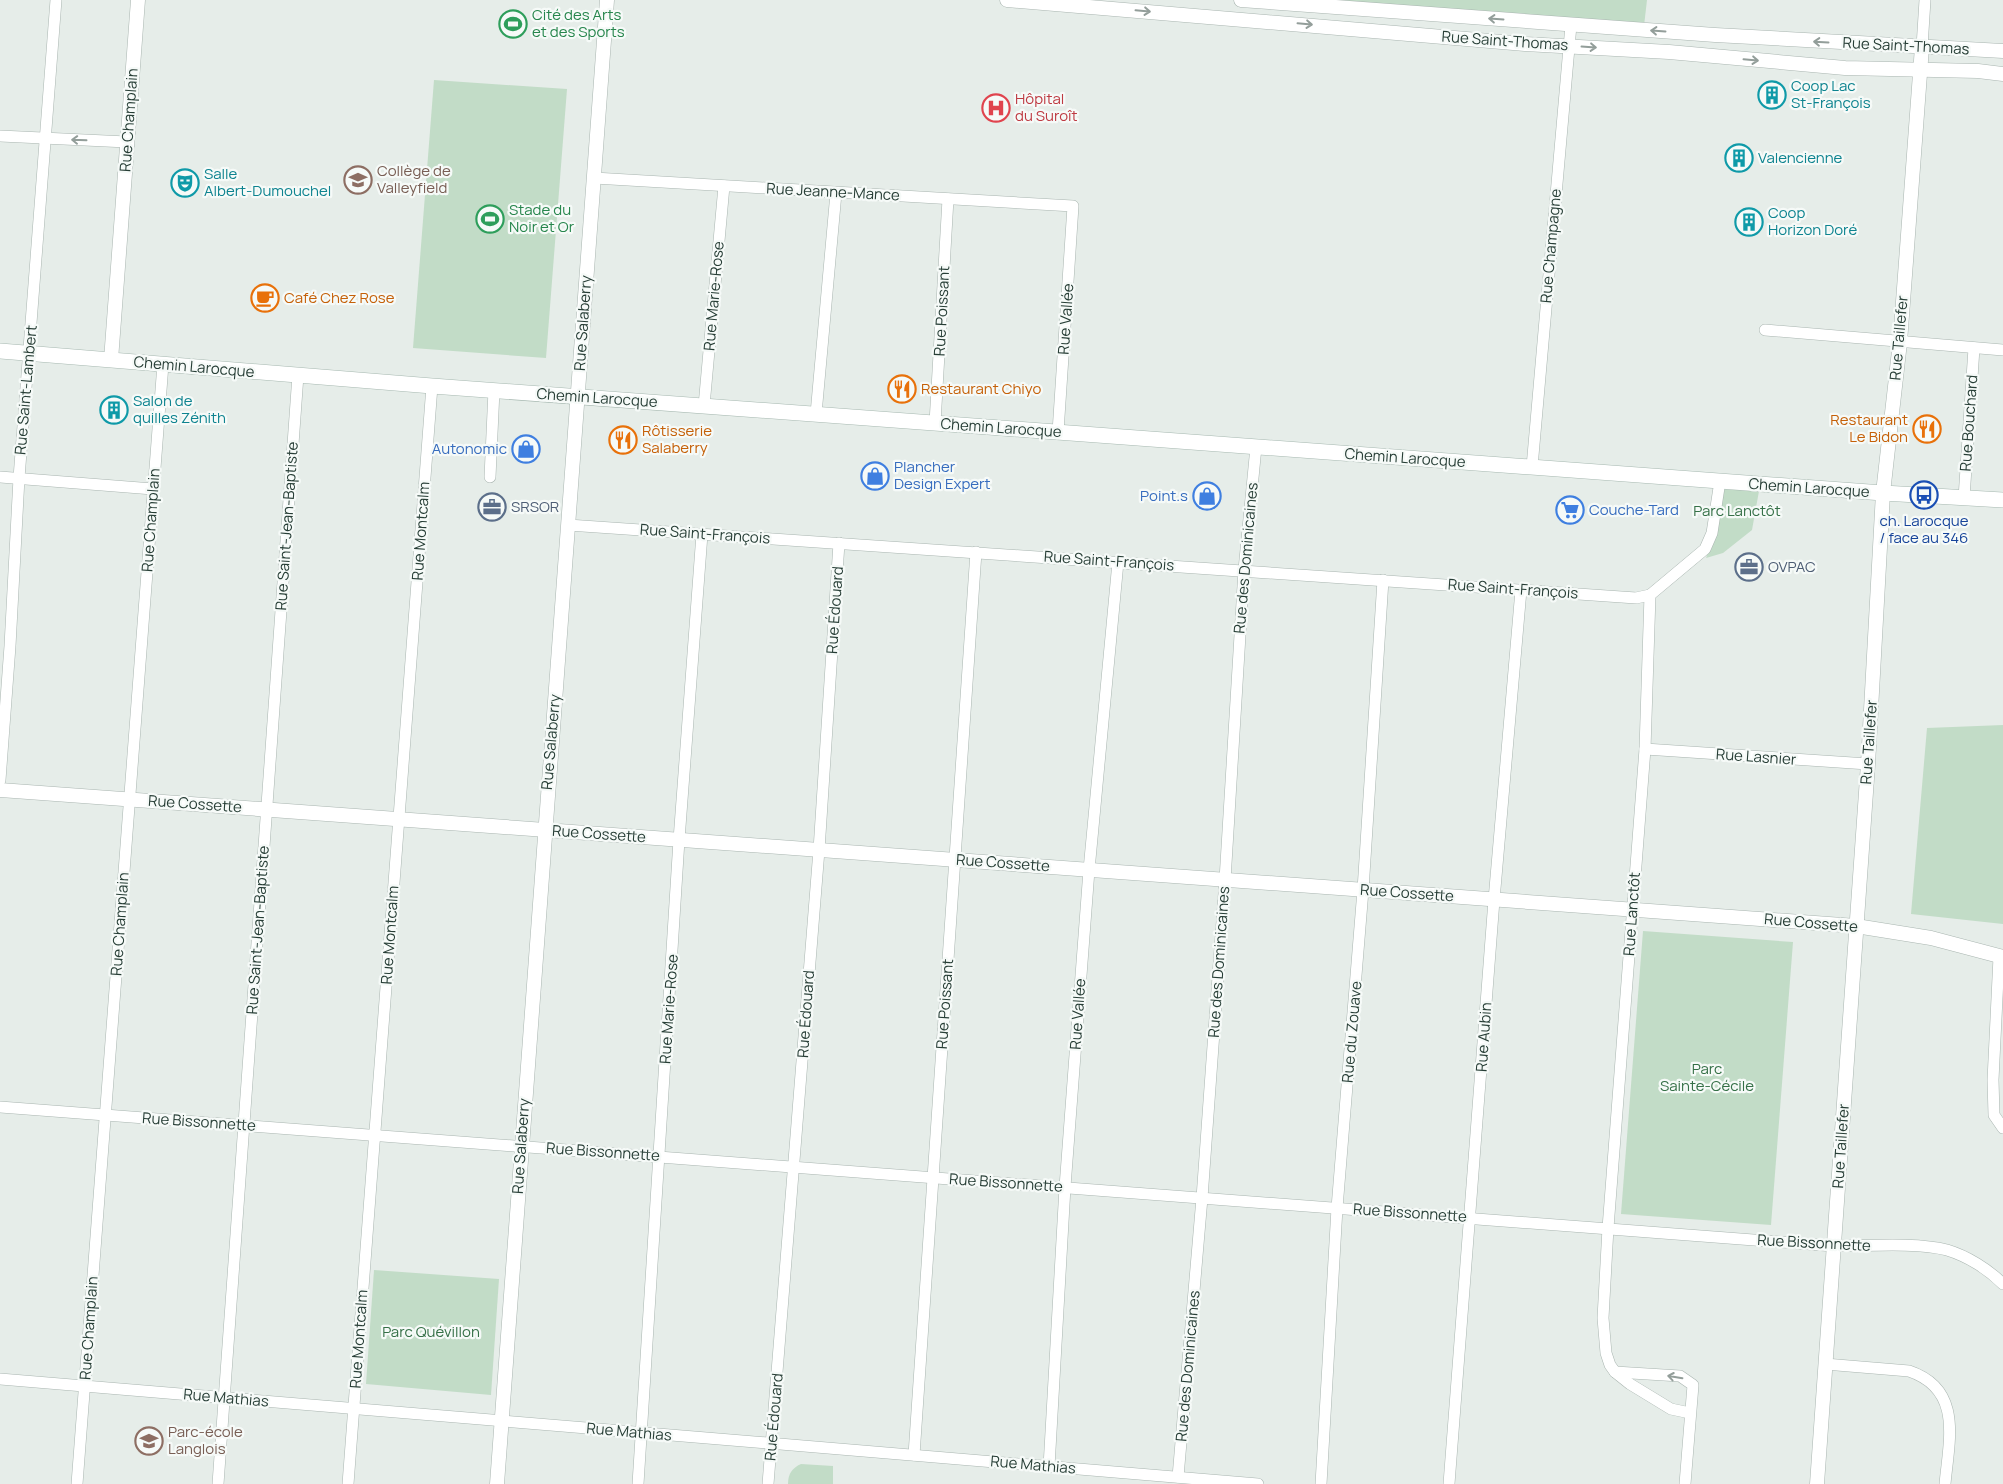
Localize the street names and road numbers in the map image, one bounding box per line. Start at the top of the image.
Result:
street label: Rue Saint-Thomas [1441,26,1569,55]
street label: Rue Saint-Thomas [1842,32,1970,59]
street label: Rue Champlain [114,67,143,173]
street label: Rue Jeanne-Mance [766,178,900,205]
street label: Rue Champagne [1535,188,1566,304]
street label: Rue Marie-Rose [698,240,729,352]
street label: Rue Poissant [929,265,954,357]
street label: Rue Salaberry [569,274,596,371]
street label: Rue Vallée [1053,282,1078,355]
street label: Rue Taillefer [1884,294,1913,381]
street label: Rue Saint-Lambert [9,324,42,456]
street label: Chemin Larocque [133,351,256,382]
street label: Rue Bouchard [1955,374,1982,472]
street label: Chemin Larocque [536,383,658,412]
street label: Chemin Larocque [940,413,1062,442]
street label: Rue Saint-Jean-Baptiste [270,441,303,611]
street label: Chemin Larocque [1344,443,1466,472]
street label: Rue Champlain [136,467,165,573]
street label: Chemin Larocque [1748,473,1870,502]
street label: Rue Montcalm [407,481,434,581]
street label: Rue des Dominicaines [1228,481,1263,635]
street label: Rue Saint-François [639,518,771,549]
street label: Rue Saint-François [1043,545,1175,576]
street label: Rue Édouard [821,565,848,655]
street label: Rue Saint-François [1447,573,1579,604]
street label: Rue Salaberry [536,693,565,791]
street label: Rue Taillefer [1855,698,1882,785]
street label: Rue Lasnier [1715,743,1798,770]
street label: Rue Cossette [147,790,243,817]
street label: Rue Cossette [551,820,647,847]
street label: Rue Saint-Jean-Baptiste [241,845,274,1015]
street label: Rue Cossette [955,849,1051,876]
street label: Rue Champlain [105,871,134,977]
street label: Rue Lanctôt [1618,871,1645,957]
street label: Rue Cossette [1359,879,1455,906]
street label: Rue Montcalm [376,885,403,985]
street label: Rue des Dominicaines [1203,885,1234,1038]
street label: Rue Cossette [1763,908,1859,937]
street label: Rue Marie-Rose [654,953,683,1065]
street label: Rue Poissant [931,958,958,1050]
street label: Rue Édouard [792,969,819,1059]
street label: Rue Vallée [1065,977,1090,1050]
street label: Rue du Zouave [1337,980,1366,1084]
street label: Rue Aubin [1471,1001,1496,1073]
street label: Rue Salaberry [507,1097,534,1194]
street label: Rue Taillefer [1827,1102,1854,1189]
street label: Rue Bissonnette [141,1107,257,1136]
street label: Rue Bissonnette [545,1137,661,1166]
street label: Rue Bissonnette [948,1168,1064,1197]
street label: Rue Bissonnette [1352,1198,1468,1227]
street label: Rue Bissonnette [1757,1229,1872,1256]
street label: Rue Champlain [74,1275,103,1381]
street label: Rue Montcalm [345,1289,372,1389]
street label: Rue des Dominicaines [1170,1289,1205,1443]
street label: Rue Édouard [759,1372,788,1462]
street label: Rue Mathias [182,1383,270,1412]
street label: Rue Mathias [585,1417,673,1446]
street label: Rue Mathias [989,1450,1077,1479]

